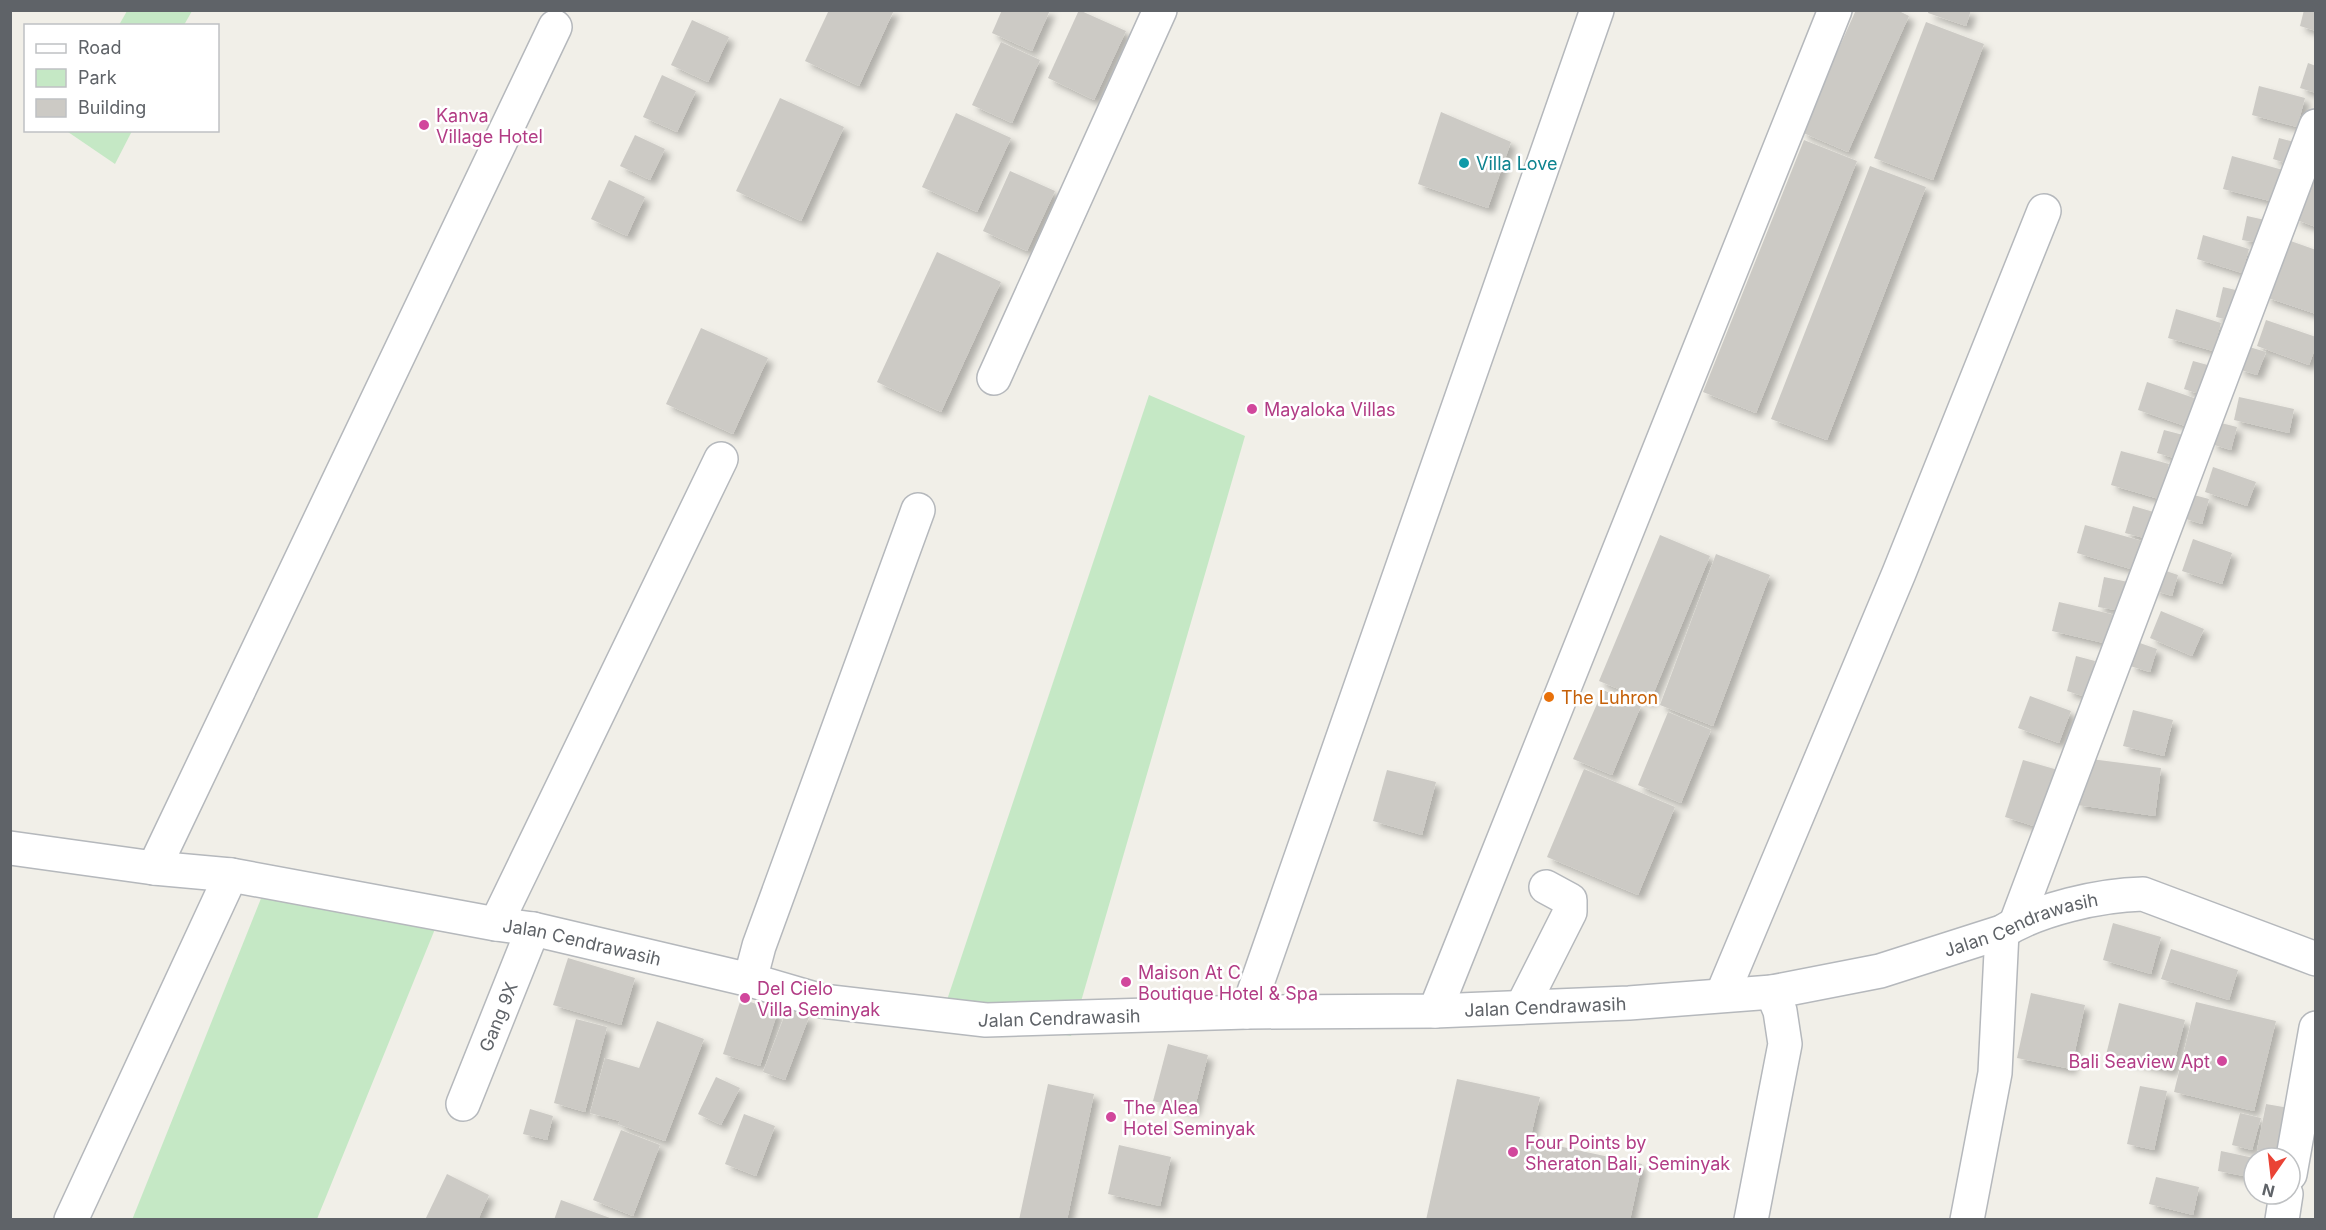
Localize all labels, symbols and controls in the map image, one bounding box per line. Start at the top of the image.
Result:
legend [24,24,219,132]
text: Road [78,37,121,58]
text: Park [78,67,117,88]
text: Building [78,97,146,118]
place label: Kanva Village Hotel [436,105,543,147]
marker: Kanva Village Hotel [417,118,431,132]
place label: Villa Love [1476,153,1558,174]
marker: Villa Love [1457,156,1471,170]
place label: Mayaloka Villas [1264,399,1396,420]
marker: Mayaloka Villas [1245,402,1259,416]
place label: The Luhron [1561,687,1658,708]
marker: The Luhron [1542,690,1556,704]
street label: Jalan Cendrawasih [1941,888,2100,960]
street label: Jalan Cendrawasih [501,914,663,969]
place label: Maison At C Boutique Hotel & Spa [1138,962,1318,1004]
marker: Maison At C Boutique Hotel & Spa [1119,975,1133,989]
place label: Del Cielo Villa Seminyak [757,978,880,1020]
street label: Gang 9X [475,979,521,1055]
marker: Del Cielo Villa Seminyak [738,991,752,1005]
street label: Jalan Cendrawasih [1464,993,1627,1020]
street label: Jalan Cendrawasih [977,1005,1141,1031]
place label: Bali Seaview Apt [2069,1051,2210,1072]
marker: Bali Seaview Apt [2215,1054,2229,1068]
place label: The Alea Hotel Seminyak [1123,1097,1255,1139]
marker: The Alea Hotel Seminyak [1104,1110,1118,1124]
place label: Four Points by Sheraton Bali, Seminyak [1525,1132,1730,1174]
marker: Four Points by Sheraton Bali, Seminyak [1506,1145,1520,1159]
north arrow [2242,1146,2302,1206]
text: N [2260,1179,2277,1202]

